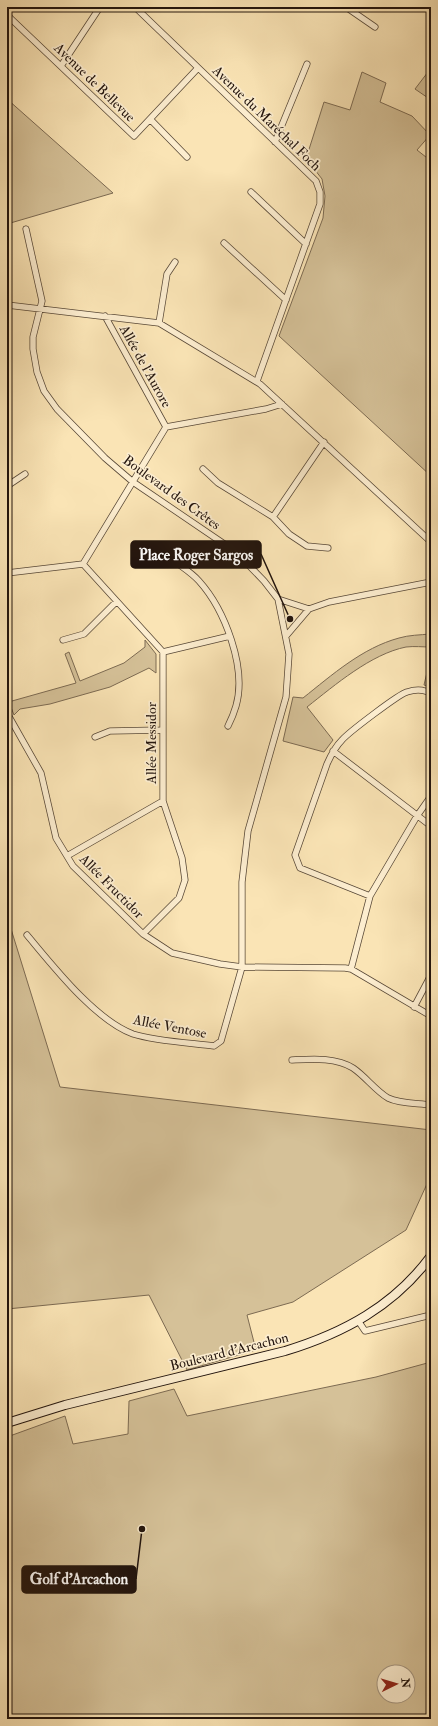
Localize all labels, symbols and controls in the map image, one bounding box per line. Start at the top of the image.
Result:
street label: Avenue de Bellevue [50,39,139,125]
street label: Avenue du Maréchal Foch [208,61,325,175]
street label: Allée de l'Aurore [115,321,175,411]
street label: Boulevard des Crêtes [120,451,224,534]
callout: Place Roger Sargos [131,541,261,568]
text: Place Roger Sargos [139,546,253,566]
street label: Allée Messidor [143,701,160,785]
street label: Allée Fructidor [75,850,148,923]
street label: Allée Ventose [131,1011,208,1042]
street label: Boulevard d'Arcachon [168,1329,290,1374]
callout: Golf d'Arcachon [22,1566,136,1593]
text: Golf d'Arcachon [30,1570,128,1589]
north arrow [376,1664,416,1704]
text: N [398,1677,412,1690]

